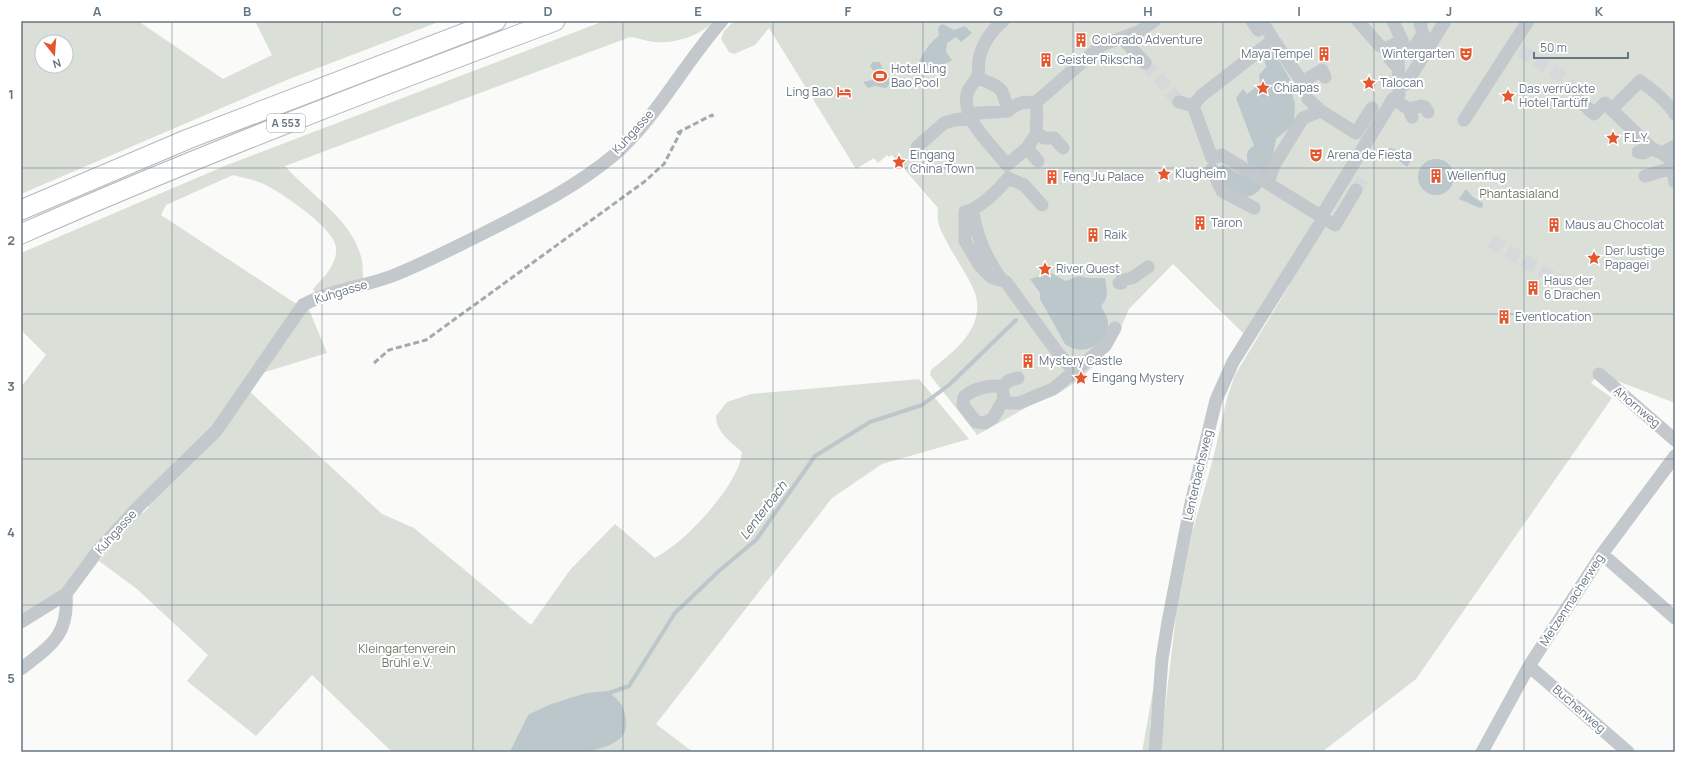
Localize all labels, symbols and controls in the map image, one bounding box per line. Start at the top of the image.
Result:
text: A [93,2,102,20]
text: B [243,2,251,20]
text: C [392,2,402,20]
text: D [543,2,553,20]
text: E [694,2,702,20]
text: F [845,2,852,20]
text: G [993,2,1003,20]
text: H [1143,2,1153,20]
text: I [1297,2,1301,20]
text: J [1446,2,1452,20]
text: K [1595,2,1604,20]
place label: Colorado Adventure [1092,31,1203,48]
building icon: Colorado Adventure [1073,32,1089,48]
north arrow [34,34,74,74]
scale bar [1534,34,1628,60]
text: 50 m [1540,39,1567,56]
place label: Maya Tempel [1241,45,1313,62]
place label: Wintergarten [1382,45,1455,62]
building icon: Maya Tempel [1316,46,1332,62]
theatre icon: Wintergarten [1458,46,1474,62]
place label: Geister Rikscha [1057,51,1143,68]
building icon: Geister Rikscha [1038,52,1054,68]
text: N [51,56,63,72]
place label: Hotel Ling Bao Pool [891,60,946,91]
sports icon: Hotel Ling Bao Pool [872,68,888,84]
place label: Talocan [1380,74,1423,91]
place icon: Talocan [1361,75,1377,91]
place label: Chiapas [1274,79,1319,96]
place icon: Chiapas [1255,80,1271,96]
place label: Das verrückte Hotel Tartüff [1519,80,1595,111]
place label: Ling Bao [786,83,833,100]
hotel icon: Ling Bao [836,84,852,100]
text: 1 [8,85,14,103]
place icon: Das verrückte Hotel Tartüff [1500,88,1516,104]
street label: Kuhgasse [608,106,657,158]
road number: A 553 [267,114,305,132]
place label: F.L.Y. [1624,129,1649,146]
place icon: F.L.Y. [1605,130,1621,146]
place label: Eingang China Town [910,146,974,177]
place label: Arena de Fiesta [1327,146,1412,163]
theatre icon: Arena de Fiesta [1308,147,1324,163]
place icon: Eingang China Town [891,154,907,170]
place label: Klugheim [1175,165,1226,182]
place icon: Klugheim [1156,166,1172,182]
place label: Wellenflug [1447,167,1506,184]
place label: Feng Ju Palace [1063,168,1144,185]
building icon: Wellenflug [1428,168,1444,184]
building icon: Feng Ju Palace [1044,169,1060,185]
park label: Phantasialand [1479,185,1559,202]
place label: Taron [1211,214,1242,231]
building icon: Taron [1192,215,1208,231]
place label: Maus au Chocolat [1565,216,1665,233]
building icon: Maus au Chocolat [1546,217,1562,233]
place label: Raik [1104,226,1128,243]
building icon: Raik [1085,227,1101,243]
text: 2 [7,231,15,249]
place label: Der lustige Papagei [1605,242,1665,273]
place icon: Der lustige Papagei [1586,250,1602,266]
place label: River Quest [1056,260,1120,277]
place icon: River Quest [1037,261,1053,277]
place label: Haus der 6 Drachen [1544,272,1600,303]
street label: Kuhgasse [312,275,369,308]
building icon: Haus der 6 Drachen [1525,280,1541,296]
place label: Eventlocation [1515,308,1591,325]
building icon: Eventlocation [1496,309,1512,325]
place label: Mystery Castle [1039,352,1122,369]
building icon: Mystery Castle [1020,353,1036,369]
place label: Eingang Mystery [1092,369,1185,386]
place icon: Eingang Mystery [1073,370,1089,386]
text: 3 [7,377,15,395]
street label: Ahornweg [1610,382,1664,431]
street label: Lenterbachsweg [1179,428,1216,522]
water label: Lenterbach [735,476,792,543]
street label: Kuhgasse [91,506,140,558]
text: 4 [7,523,15,541]
street label: Metzenmacherweg [1535,550,1608,649]
park label: Kleingartenverein Brühl e.V. [358,640,456,671]
text: 5 [7,669,15,687]
street label: Buchenweg [1549,681,1610,736]

